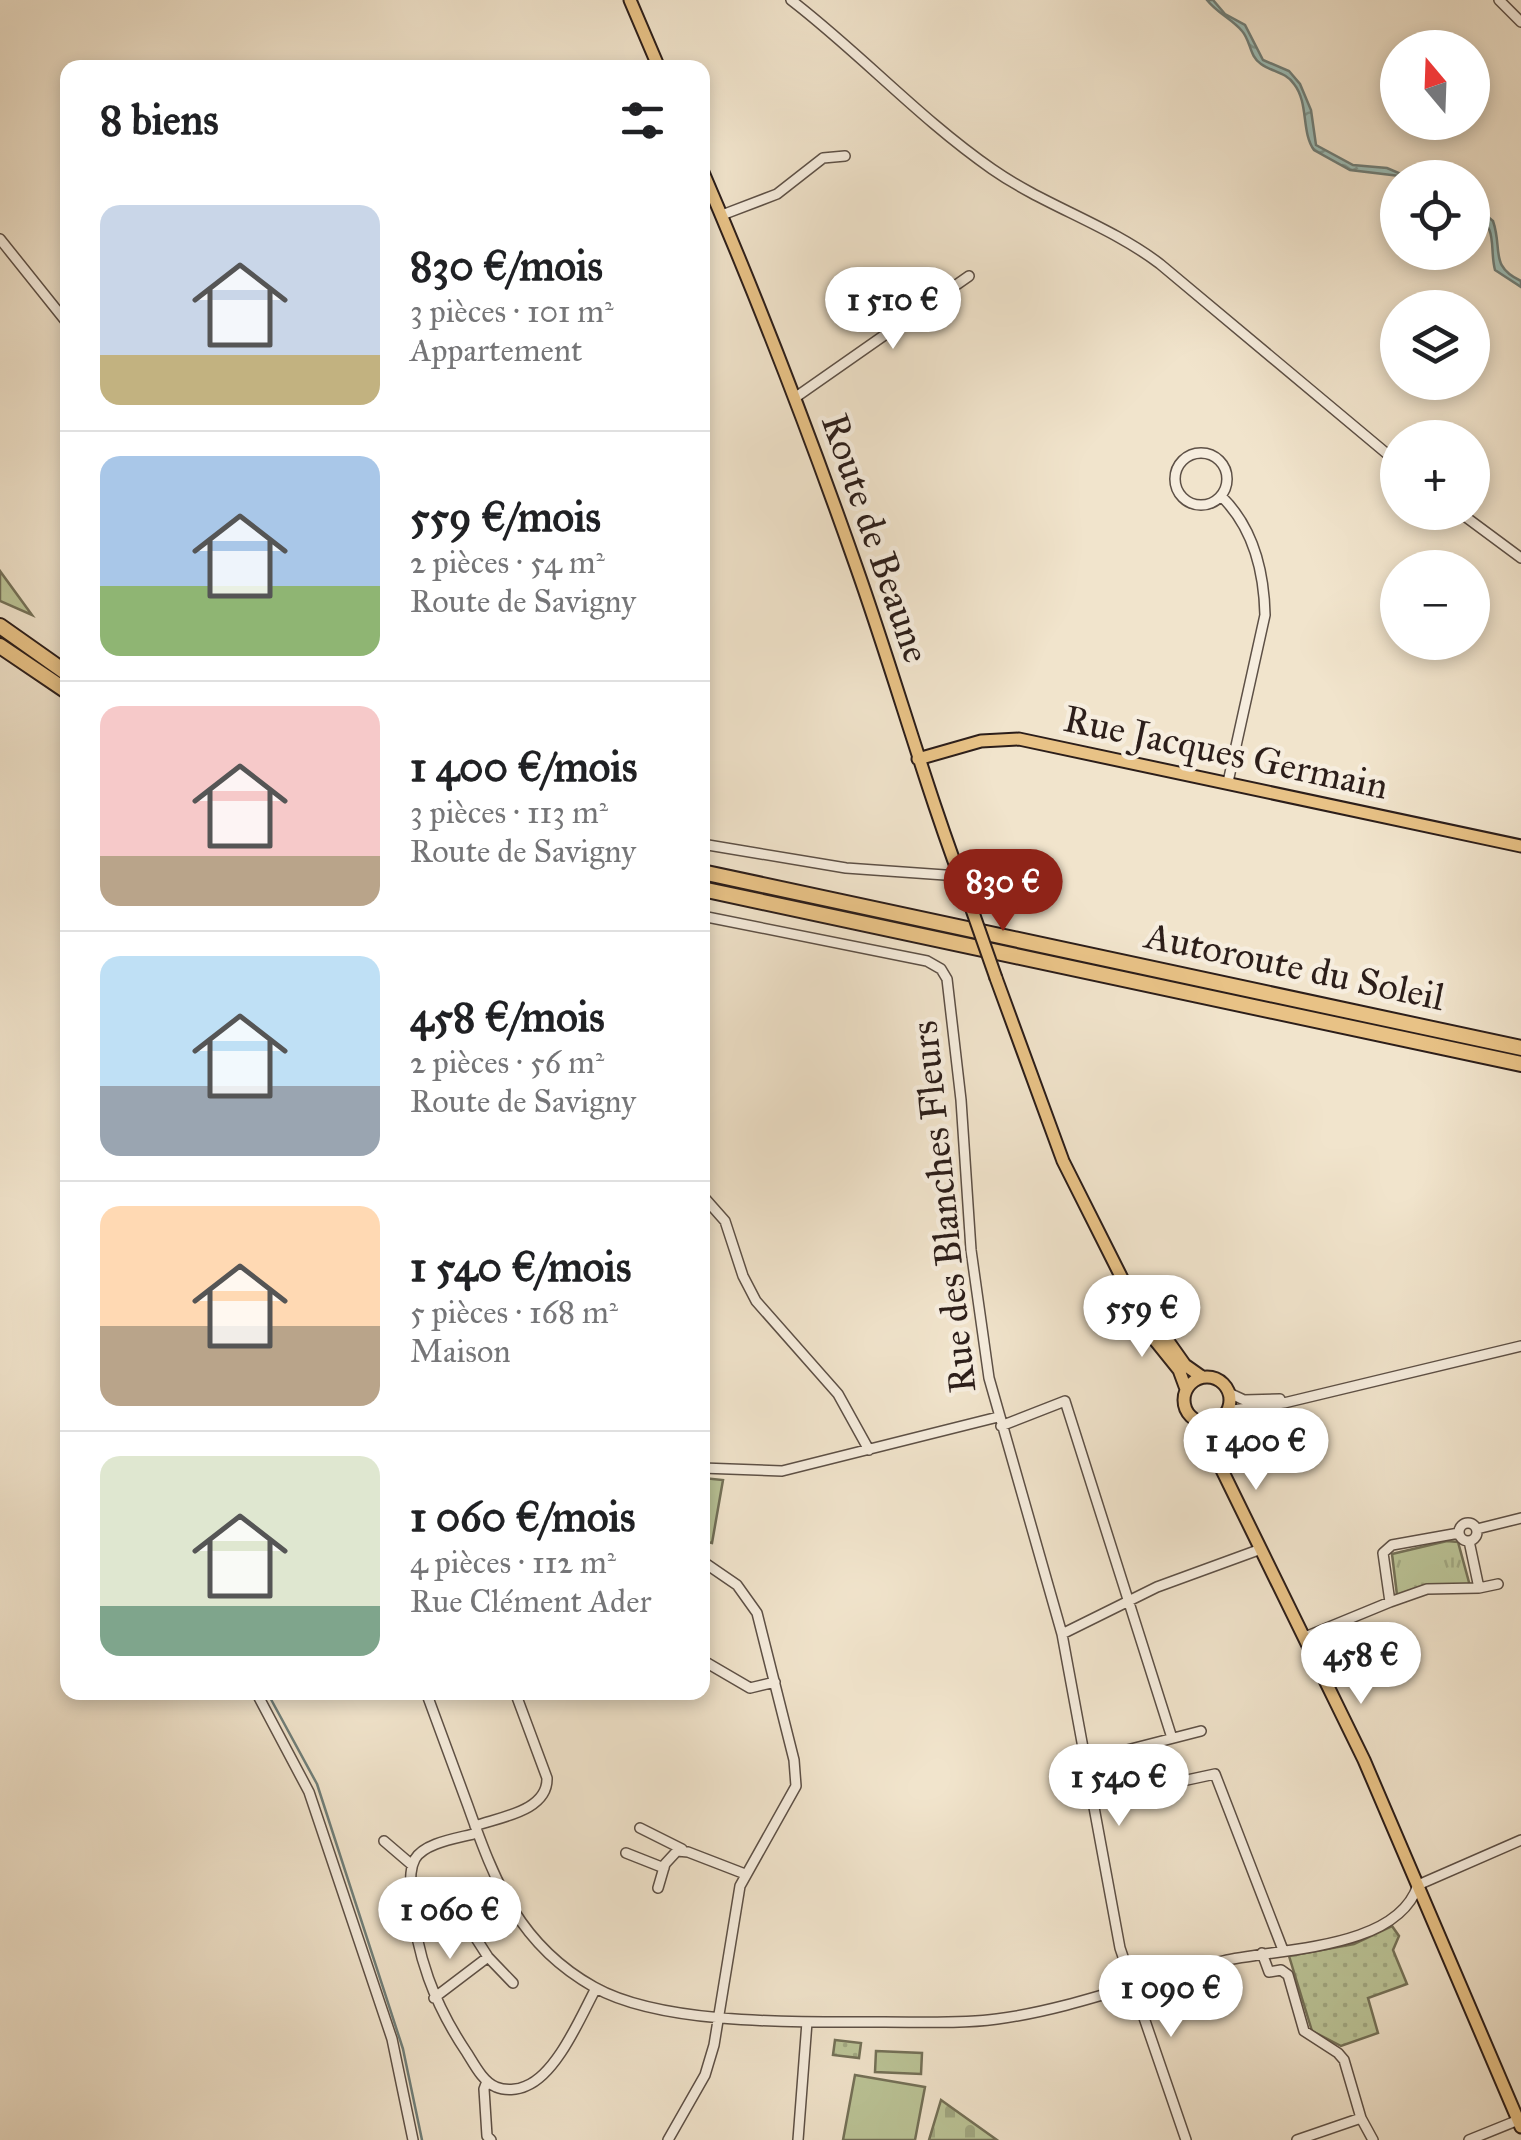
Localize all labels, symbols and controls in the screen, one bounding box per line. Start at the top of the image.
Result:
north arrow [1380,30,1490,140]
map controls [1380,30,1490,660]
icon: filters [615,93,670,148]
text: 8 biens [100,94,219,146]
button: locate [1380,160,1490,270]
text: 830 €/mois [410,240,603,292]
icon: home [180,245,300,365]
pin: 1 510 € [801,267,985,352]
text: 1 510 € [847,280,939,319]
button: layers [1380,290,1490,400]
text: 3 pièces · 101 m² [410,292,614,331]
text: Appartement [410,331,582,370]
street label: Route de Beaune [812,407,940,669]
button: + [1380,420,1490,530]
text: 559 €/mois [410,491,601,543]
icon: home [180,496,300,616]
text: 2 pièces · 54 m² [410,543,605,582]
button: − [1380,550,1490,660]
text: Route de Savigny [410,582,636,621]
street label: Rue Jacques Germain [1059,695,1392,810]
text: 1 400 €/mois [410,741,637,793]
icon: home [180,746,300,866]
text: 3 pièces · 113 m² [410,793,608,832]
text: Route de Savigny [410,832,636,871]
pin: 830 € [933,849,1073,934]
text: 830 € [966,862,1040,901]
street label: Autoroute du Soleil [1139,911,1450,1020]
text: 458 €/mois [410,991,605,1043]
icon: home [180,996,300,1116]
street label: Rue des Blanches Fleurs [901,1019,985,1395]
text: 2 pièces · 56 m² [410,1043,604,1082]
text: Route de Savigny [410,1082,636,1121]
text: 1 540 €/mois [410,1241,631,1293]
icon: home [180,1246,300,1366]
pin: 559 € [1072,1275,1212,1360]
text: 559 € [1105,1288,1179,1327]
text: 5 pièces · 168 m² [410,1293,618,1332]
text: Maison [410,1332,511,1371]
pin: 1 400 € [1164,1408,1348,1493]
text: 1 400 € [1206,1421,1306,1460]
text: 1 060 €/mois [410,1491,635,1543]
icon: home [180,1496,300,1616]
text: 4 pièces · 112 m² [410,1543,616,1582]
text: Rue Clément Ader [410,1582,651,1621]
pin: 458 € [1291,1622,1431,1707]
text: 458 € [1323,1635,1399,1674]
pin: 1 540 € [1027,1744,1211,1829]
text: 1 540 € [1071,1757,1167,1796]
pin: 1 060 € [358,1877,542,1962]
text: 1 060 € [400,1890,500,1929]
pin: 1 090 € [1079,1955,1263,2040]
text: 1 090 € [1121,1968,1221,2007]

